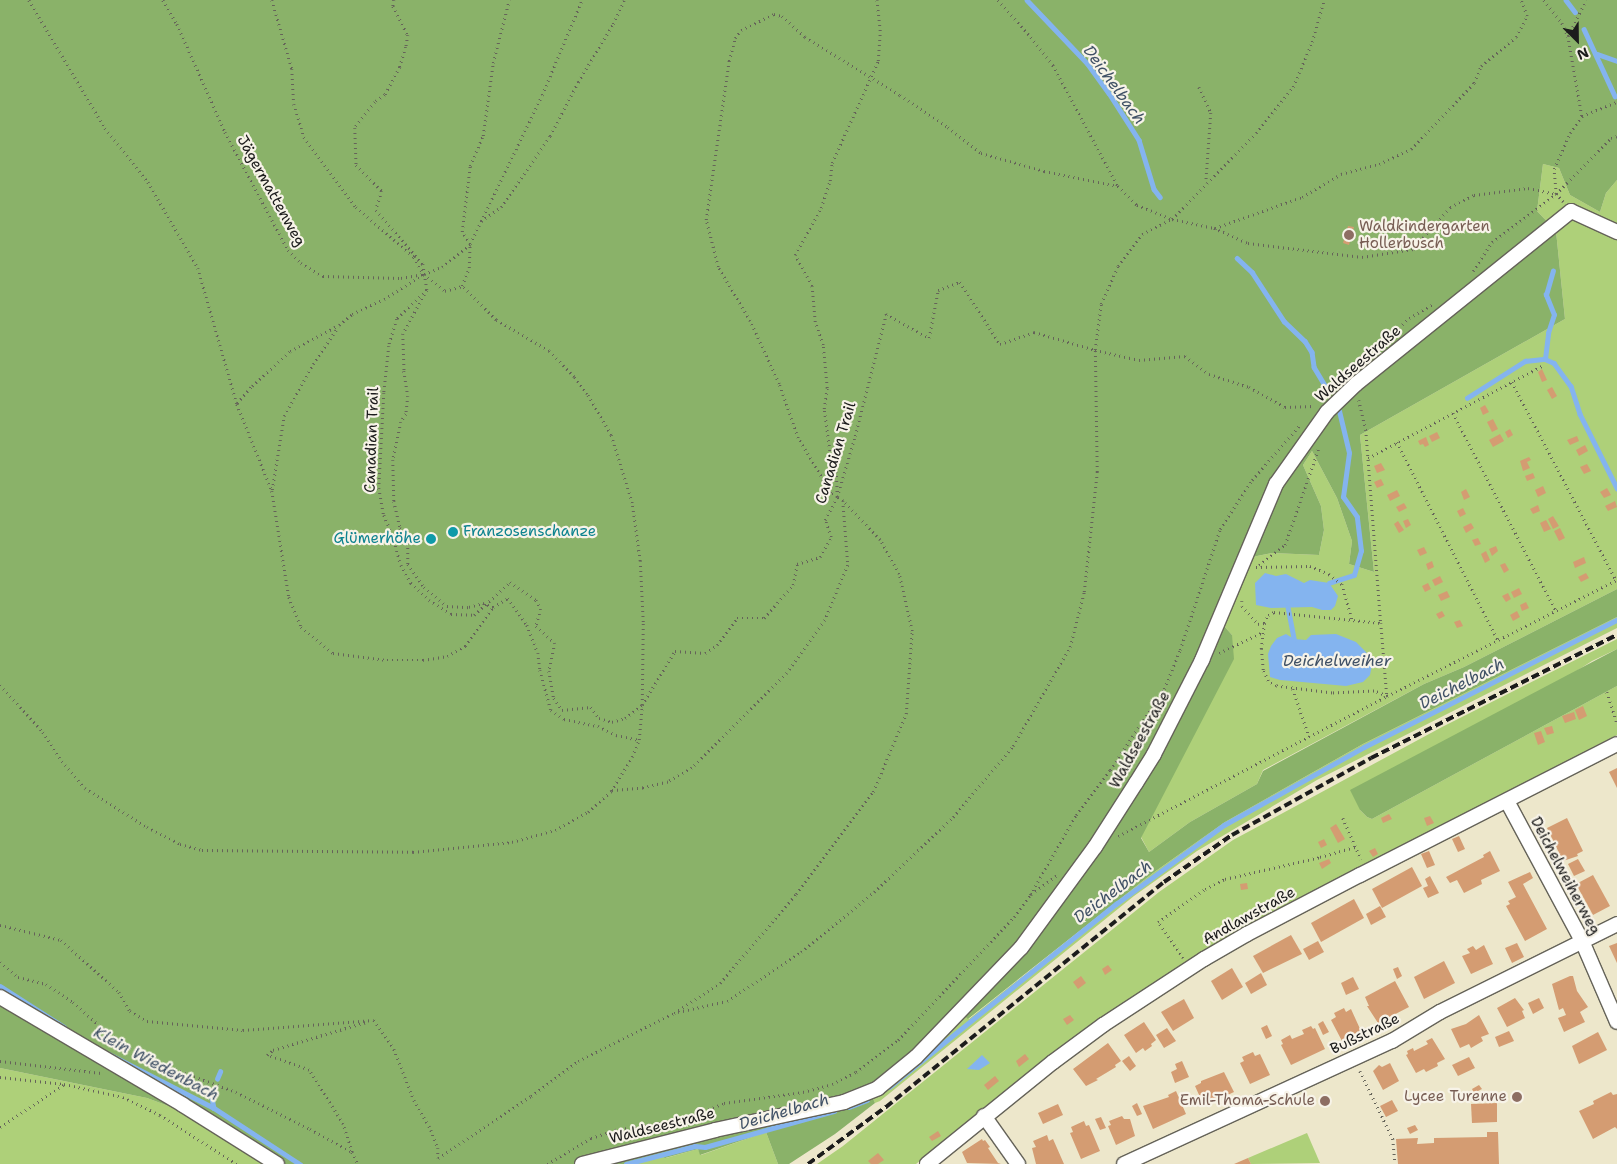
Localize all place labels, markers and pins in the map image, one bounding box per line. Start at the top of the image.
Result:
place label: Waldkindergarten Hollerbusch [1359,217,1490,252]
marker: Waldkindergarten Hollerbusch [1343,229,1355,241]
place label: Franzosenschanze [463,523,596,541]
marker: Franzosenschanze [447,526,459,538]
place label: Glümerhöhe [334,530,421,548]
marker: Glümerhöhe [425,533,437,545]
place label: Lycee Turenne [1404,1088,1507,1106]
marker: Lycee Turenne [1511,1091,1523,1103]
place label: Emil-Thoma-Schule [1180,1092,1315,1110]
marker: Emil-Thoma-Schule [1319,1095,1331,1107]

